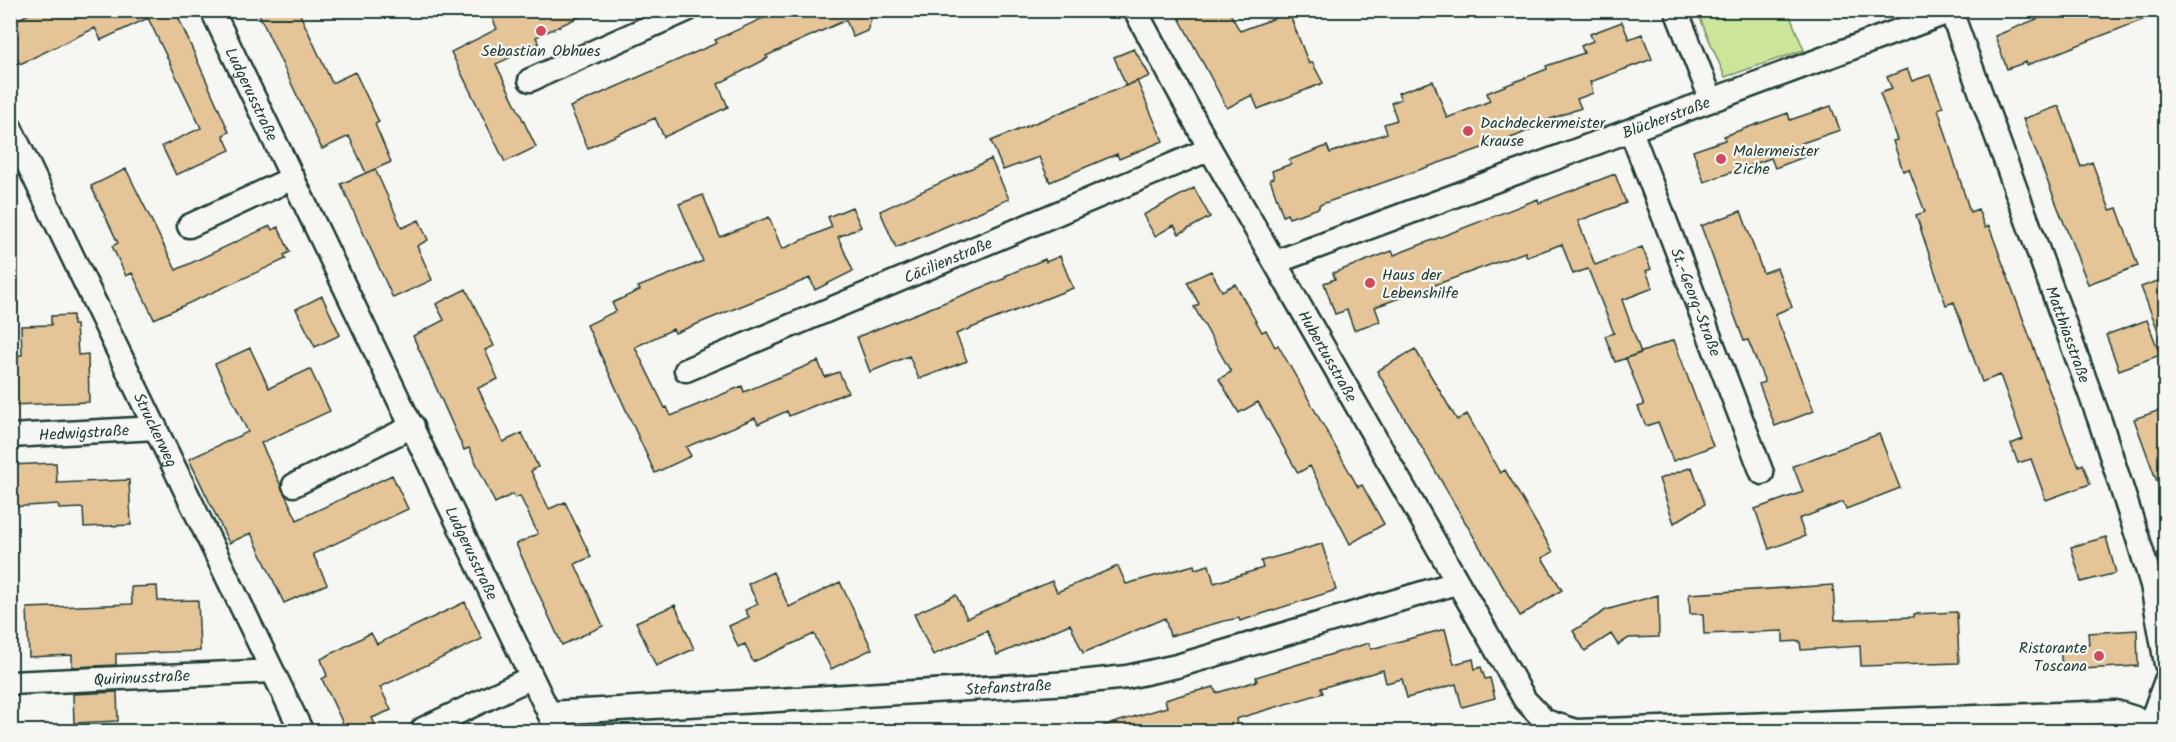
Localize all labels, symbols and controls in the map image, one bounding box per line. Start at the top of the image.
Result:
marker: Sebastian Obhues [534,24,548,38]
place label: Sebastian Obhues [481,39,601,64]
street label: Ludgerusstraße [218,43,284,146]
street label: Blücherstraße [1619,91,1714,146]
place label: Dachdeckermeister Krause [1480,111,1607,154]
marker: Dachdeckermeister Krause [1461,124,1475,138]
place label: Malermeister Ziche [1733,139,1820,182]
marker: Malermeister Ziche [1714,152,1728,166]
street label: Cäcilienstraße [900,231,996,291]
street label: St.-Georg-Straße [1663,245,1727,360]
place label: Haus der Lebenshilfe [1382,263,1458,306]
marker: Haus der Lebenshilfe [1363,276,1377,290]
street label: Matthiasstraße [2038,283,2096,387]
street label: Hubertusstraße [1291,306,1363,407]
street label: Struckerweg [126,389,183,472]
street label: Hedwigstraße [38,418,130,448]
street label: Ludgerusstraße [438,502,504,605]
place label: Ristorante Toscana [2019,636,2087,679]
marker: Ristorante Toscana [2092,649,2106,663]
street label: Quirinusstraße [93,664,191,693]
street label: Stefanstraße [964,673,1052,703]

